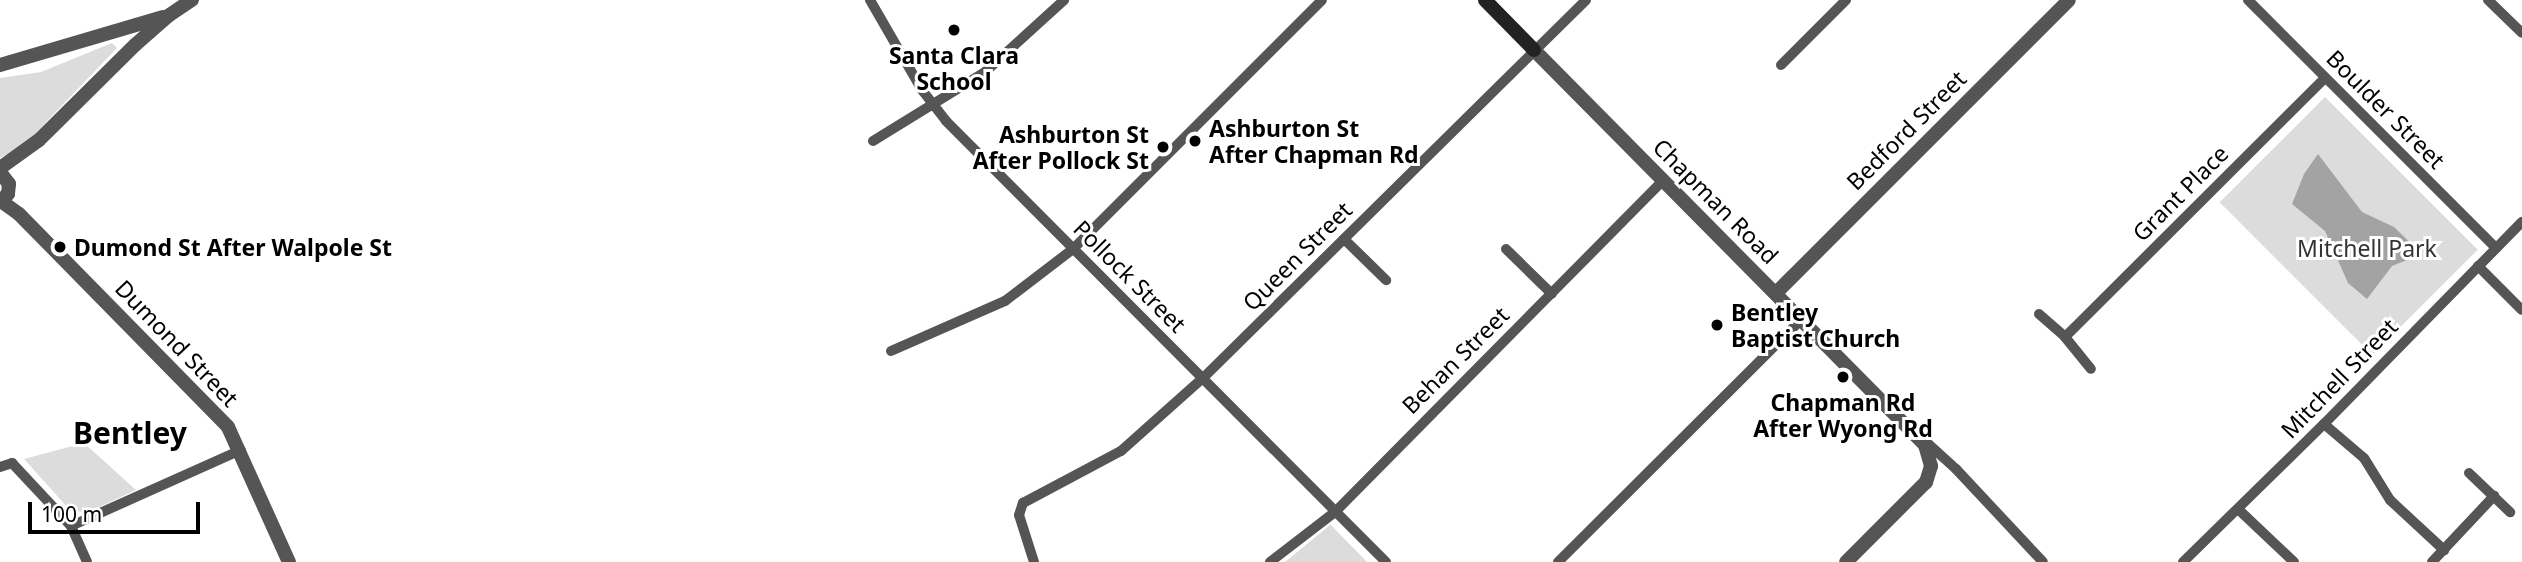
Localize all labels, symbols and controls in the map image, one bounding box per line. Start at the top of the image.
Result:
marker: Santa Clara School [946,22,962,38]
place label: Santa Clara School [889,41,1019,95]
street label: Boulder Street [2321,44,2451,174]
street label: Bedford Street [1841,65,1971,195]
place label: Ashburton St After Chapman Rd [1209,114,1419,168]
place label: Ashburton St After Pollock St [973,120,1149,174]
marker: Ashburton St After Chapman Rd [1187,133,1203,149]
street label: Chapman Road [1648,133,1784,269]
marker: Ashburton St After Pollock St [1155,139,1171,155]
street label: Grant Place [2126,139,2234,247]
street label: Queen Street [1237,196,1357,316]
street label: Pollock Street [1068,214,1192,338]
place label: Dumond St After Walpole St [74,233,392,261]
park label: Mitchell Park [2297,234,2437,262]
marker: Dumond St After Walpole St [52,239,68,255]
street label: Dumond Street [110,274,244,412]
place label: Bentley Baptist Church [1731,298,1900,352]
street label: Behan Street [1396,301,1514,419]
street label: Mitchell Street [2275,313,2403,443]
marker: Bentley Baptist Church [1709,317,1725,333]
marker: Chapman Rd After Wyong Rd [1835,369,1851,385]
place label: Chapman Rd After Wyong Rd [1753,388,1933,442]
district label: Bentley [73,415,187,451]
scale bar [32,489,203,532]
text: 100 m [41,500,102,528]

